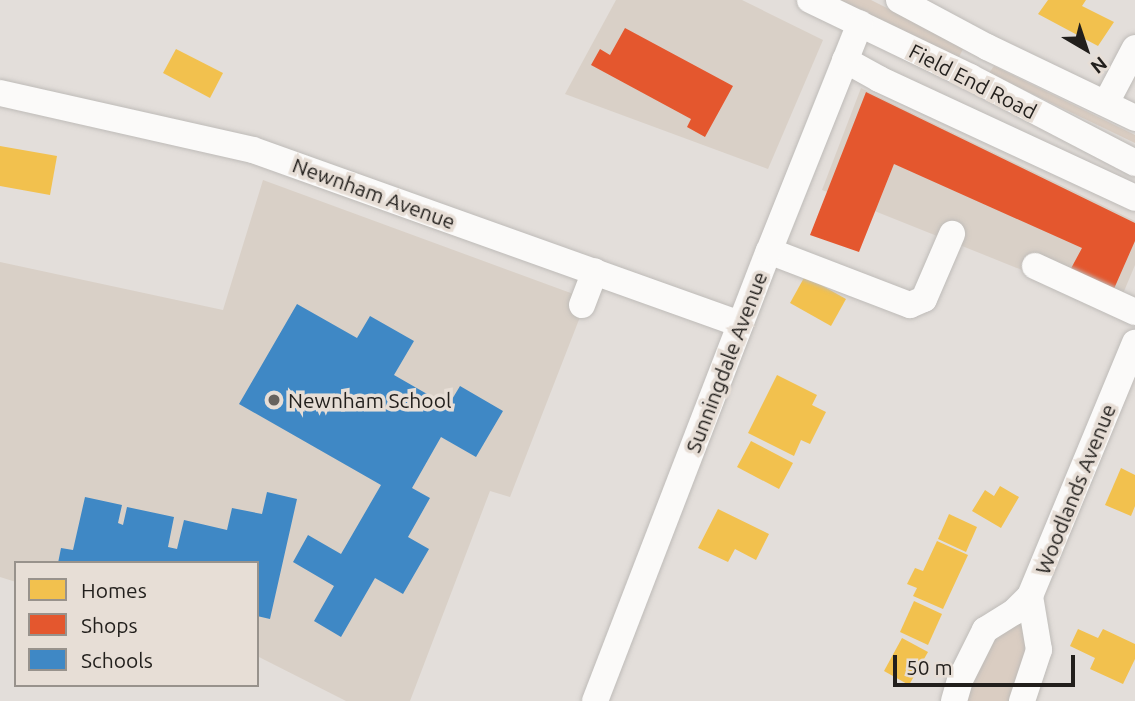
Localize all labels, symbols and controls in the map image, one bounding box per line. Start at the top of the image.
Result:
north arrow [1051,14,1121,84]
street label: Field End Road [905,38,1041,124]
text: N [1087,52,1112,78]
street label: Newnham Avenue [289,152,459,234]
street label: Sunningdale Avenue [680,268,772,456]
place label: Newnham School [288,387,451,413]
marker: Newnham School [266,392,282,408]
street label: Woodlands Avenue [1029,400,1121,578]
legend [14,561,259,687]
text: Homes [81,578,147,602]
text: Shops [81,613,138,637]
scale bar [897,642,1079,686]
text: Schools [81,648,153,672]
text: 50 m [906,655,953,679]

